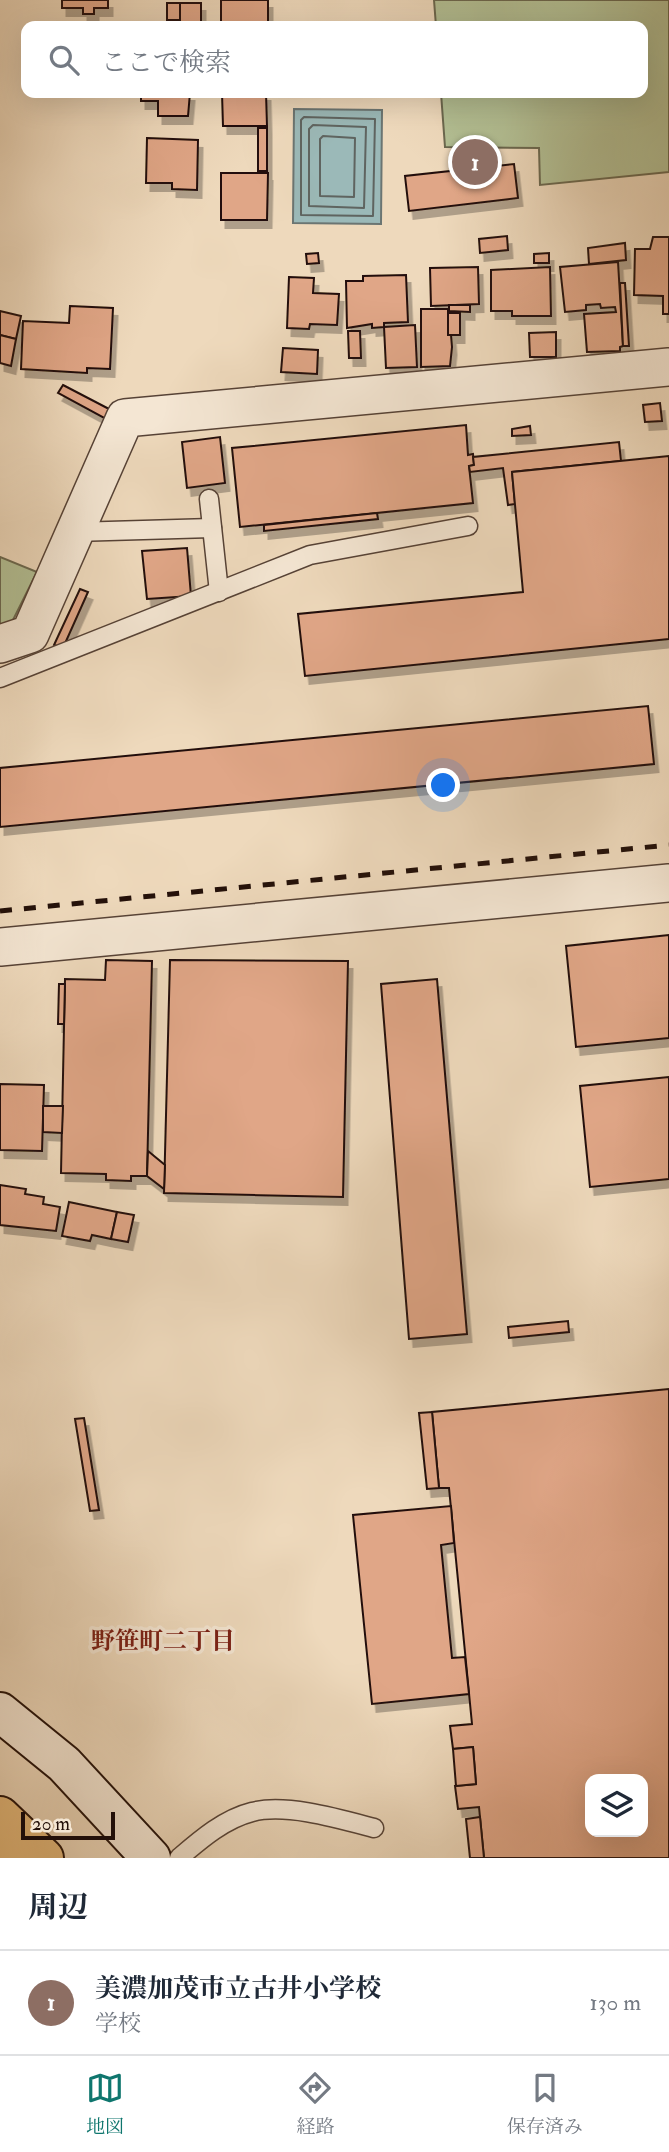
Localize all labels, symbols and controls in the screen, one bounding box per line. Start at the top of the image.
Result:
search box [21,21,648,98]
icon: search [45,41,83,79]
text: ここで検索 [101,47,231,79]
pin: 1 [452,136,498,188]
your location [426,768,460,802]
district label: 野笹町二丁目 [91,1626,235,1657]
map controls [585,1774,648,1837]
button: layers [585,1774,648,1837]
scale bar [21,1809,116,1841]
text: 20 m [32,1812,70,1836]
text: 周辺 [28,1889,88,1926]
text: 美濃加茂市立古井小学校 [95,1973,381,2005]
text: 1 [47,1988,55,2017]
text: 130 m [589,1988,641,2017]
text: 学校 [95,2009,141,2038]
tab: 地図 [86,2069,124,2139]
tab: 経路 [296,2069,335,2139]
tab: 保存済み [507,2069,583,2139]

